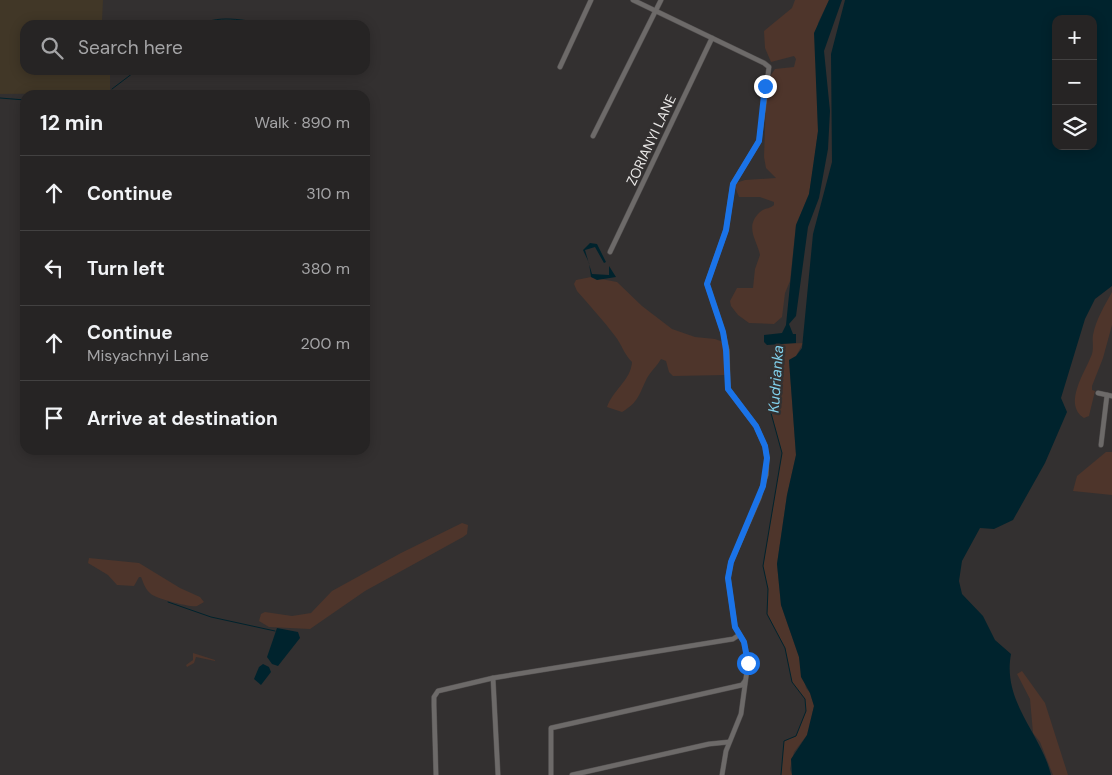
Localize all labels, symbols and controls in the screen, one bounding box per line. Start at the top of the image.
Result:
map controls [1052,15,1097,150]
button: + [1052,15,1097,60]
search box [20,20,370,75]
icon: search [38,34,66,62]
text: Search here [78,35,183,60]
button: − [1052,60,1097,105]
route end [754,75,777,98]
street label: ZORIANYI LANE [622,92,680,188]
button: layers [1052,105,1097,150]
text: 12 min [40,109,103,137]
text: Walk · 890 m [255,112,350,133]
icon: ahead [40,179,68,207]
text: Continue [87,181,173,206]
text: 310 m [306,183,350,204]
icon: left [40,254,68,282]
text: Turn left [87,256,165,281]
text: 380 m [301,258,350,279]
text: Continue [87,320,173,345]
icon: ahead [40,329,68,357]
text: 200 m [301,333,350,354]
water label: Kudrianka [764,344,788,414]
text: Misyachnyi Lane [87,345,209,366]
icon: arrive [40,404,68,432]
text: Arrive at destination [87,406,278,431]
route start [737,652,760,675]

